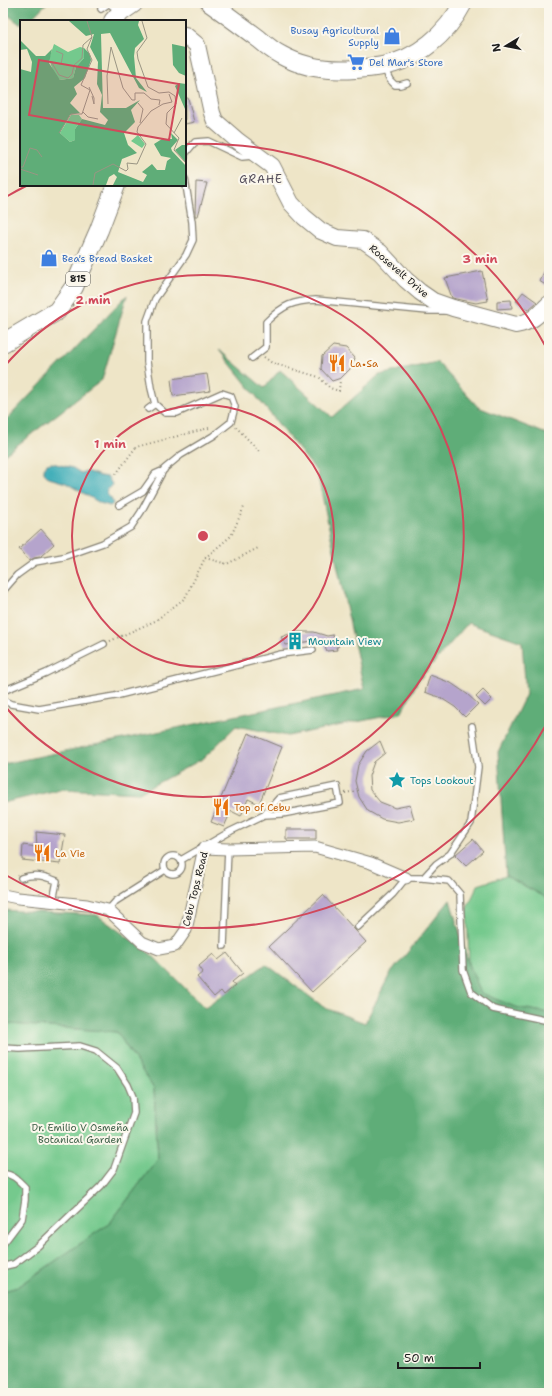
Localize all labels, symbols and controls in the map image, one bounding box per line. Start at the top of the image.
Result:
inset map [20,20,186,186]
place label: Busay Agricultural Supply [290,24,379,49]
shop icon: Busay Agricultural Supply [382,26,402,46]
north arrow [486,26,526,66]
text: N [488,42,505,53]
supermarket icon: Del Mar's Store [346,52,366,72]
place label: Del Mar's Store [369,56,444,69]
district label: GRAHE [239,172,283,187]
street label: Roosevelt Drive [366,242,432,301]
shop icon: Bea's Bread Basket [39,248,59,268]
text: 3 min [463,251,498,267]
place label: Bea's Bread Basket [62,252,153,265]
road number: 815 [66,272,90,286]
text: 2 min [76,292,111,308]
restaurant icon: La•Sa [327,353,347,373]
place label: La•Sa [350,357,379,370]
text: 1 min [94,436,126,452]
centre of rings [196,529,210,543]
building icon: Mountain View [285,631,305,651]
place label: Mountain View [308,635,382,648]
place icon: Tops Lookout [387,770,407,790]
place label: Tops Lookout [410,774,474,787]
restaurant icon: Top of Cebu [211,797,231,817]
place label: Top of Cebu [234,801,291,814]
restaurant icon: La Vie [32,843,52,863]
place label: La Vie [55,847,85,860]
street label: Cebu Tops Road [179,850,211,928]
park label: Dr. Emilio V Osmeña Botanical Garden [32,1121,129,1146]
scale bar [398,1344,480,1370]
text: 50 m [404,1350,434,1366]

